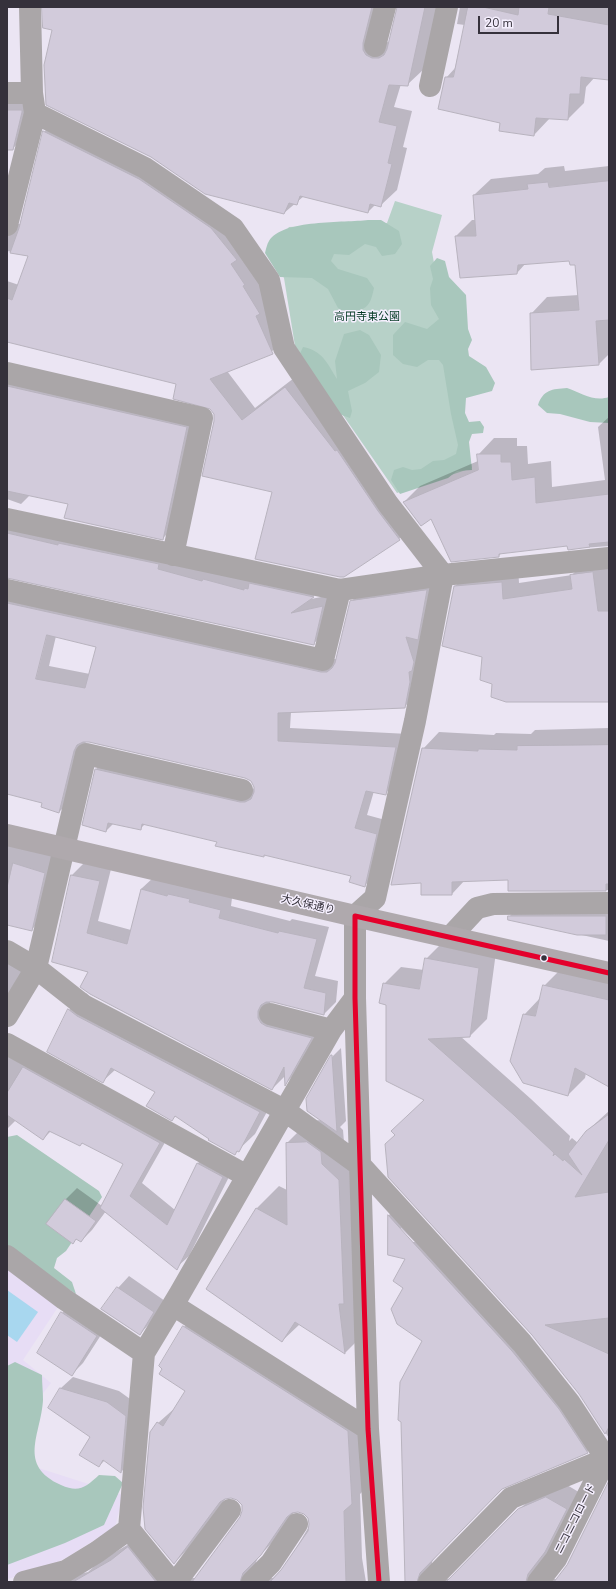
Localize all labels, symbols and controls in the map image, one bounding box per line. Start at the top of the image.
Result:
scale bar [480,8,561,34]
text: 20 m [485,15,513,31]
park label: 高円寺東公園 [334,310,400,324]
street label: 大久保通り [280,892,336,918]
unlabelled marker [539,953,549,963]
street label: ニコニコロード [553,1482,599,1556]

